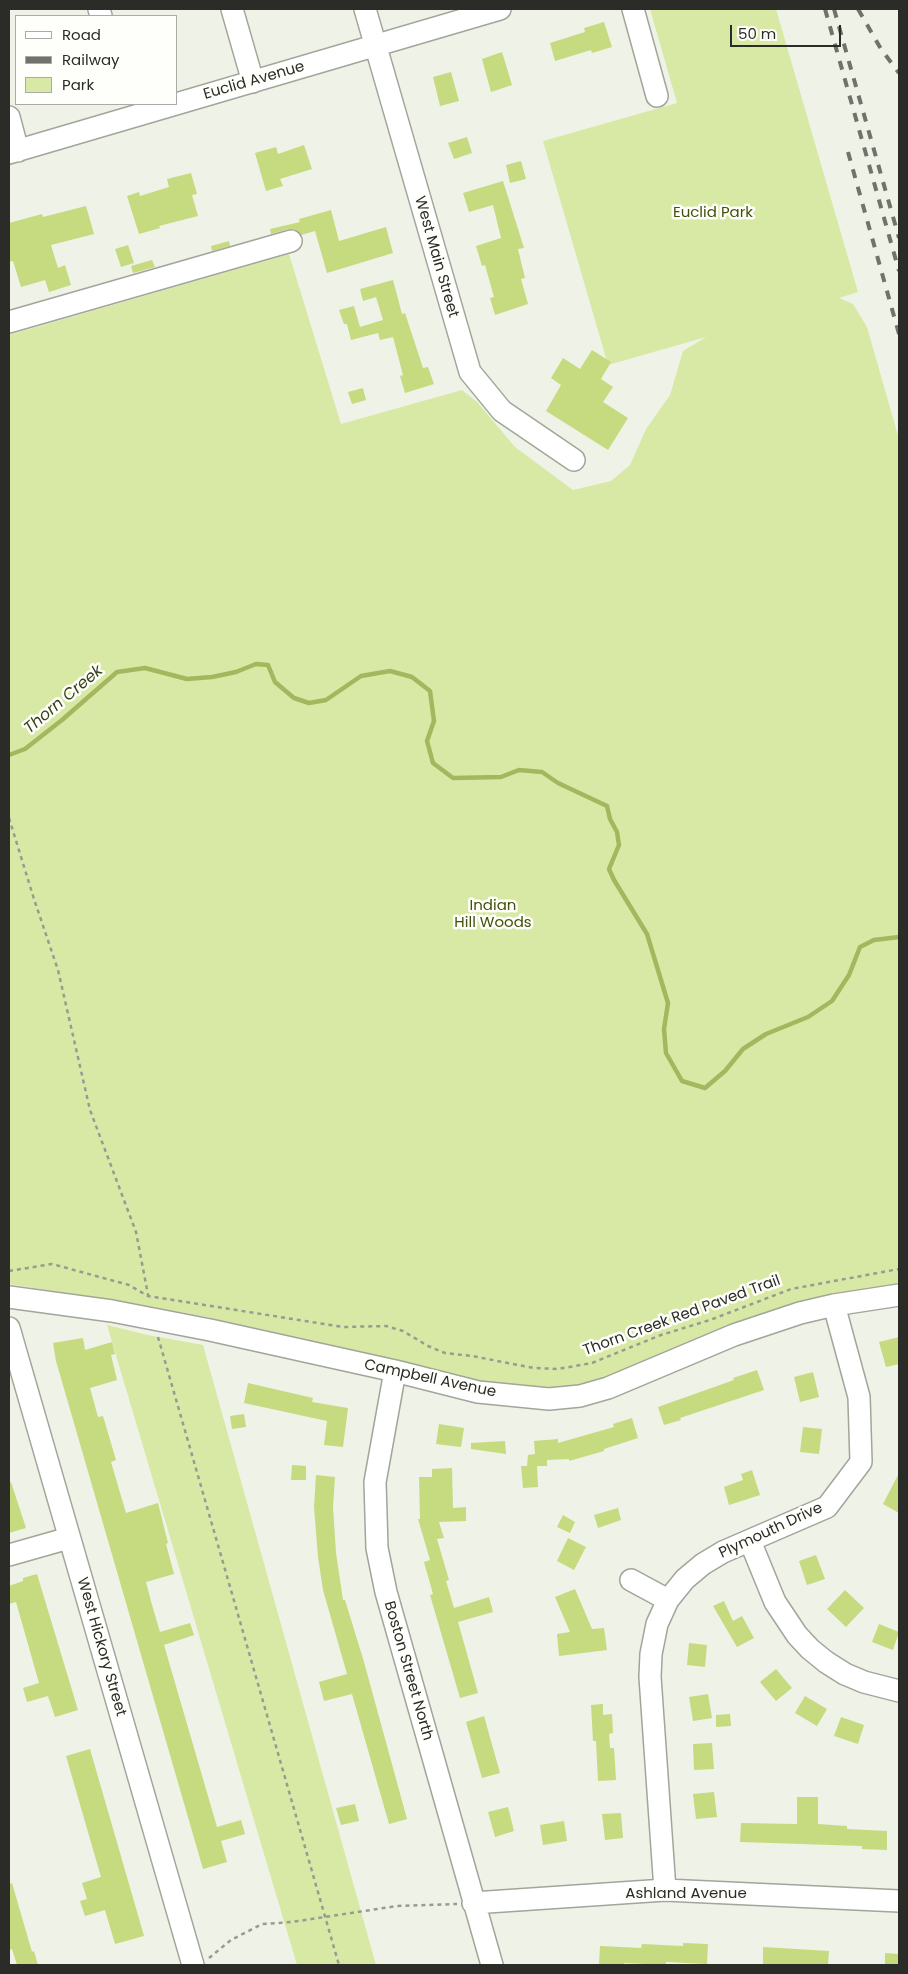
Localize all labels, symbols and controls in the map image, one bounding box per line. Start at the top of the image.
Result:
legend [15,15,178,105]
scale bar [733,15,844,47]
text: 50 m [738,23,776,44]
text: Road [62,24,101,45]
text: Railway [62,49,120,70]
street label: Euclid Avenue [201,58,307,104]
text: Park [62,74,94,95]
street label: West Main Street [410,194,462,320]
park label: Euclid Park [673,204,753,222]
water label: Thorn Creek [21,662,107,738]
park label: Indian Hill Woods [454,897,532,932]
street label: Thorn Creek Red Paved Trail [581,1272,783,1360]
street label: Campbell Avenue [362,1356,498,1402]
street label: Plymouth Drive [716,1499,826,1563]
street label: West Hickory Street [73,1575,129,1719]
street label: Boston Street North [380,1599,436,1743]
street label: Ashland Avenue [625,1885,747,1903]

